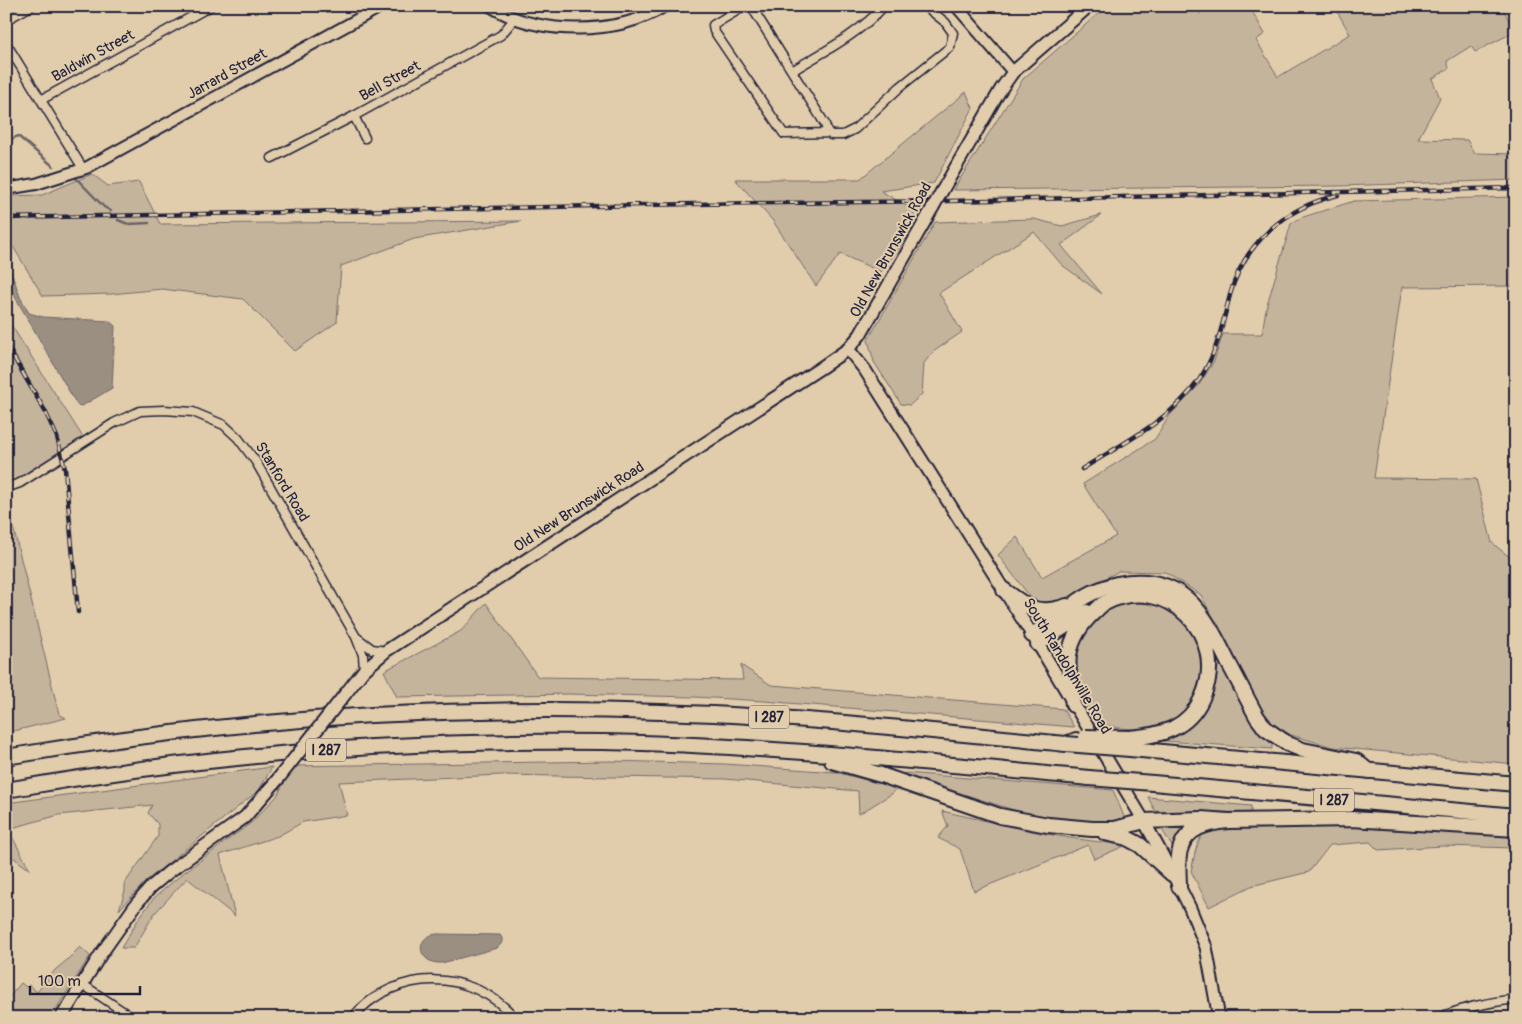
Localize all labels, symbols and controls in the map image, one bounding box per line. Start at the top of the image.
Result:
street label: Baldwin Street [48,25,138,86]
street label: Jarrard Street [184,44,271,104]
street label: Bell Street [356,56,425,106]
street label: Old New Brunswick Road [846,179,936,321]
street label: Stanford Road [251,439,313,525]
street label: Old New Brunswick Road [510,458,648,556]
street label: South Randolphville Road [1019,594,1115,738]
road number: I 287 [749,706,789,729]
road number: I 287 [306,738,346,762]
road number: I 287 [1314,788,1354,812]
scale bar [30,964,140,996]
text: 100 m [38,972,81,991]

